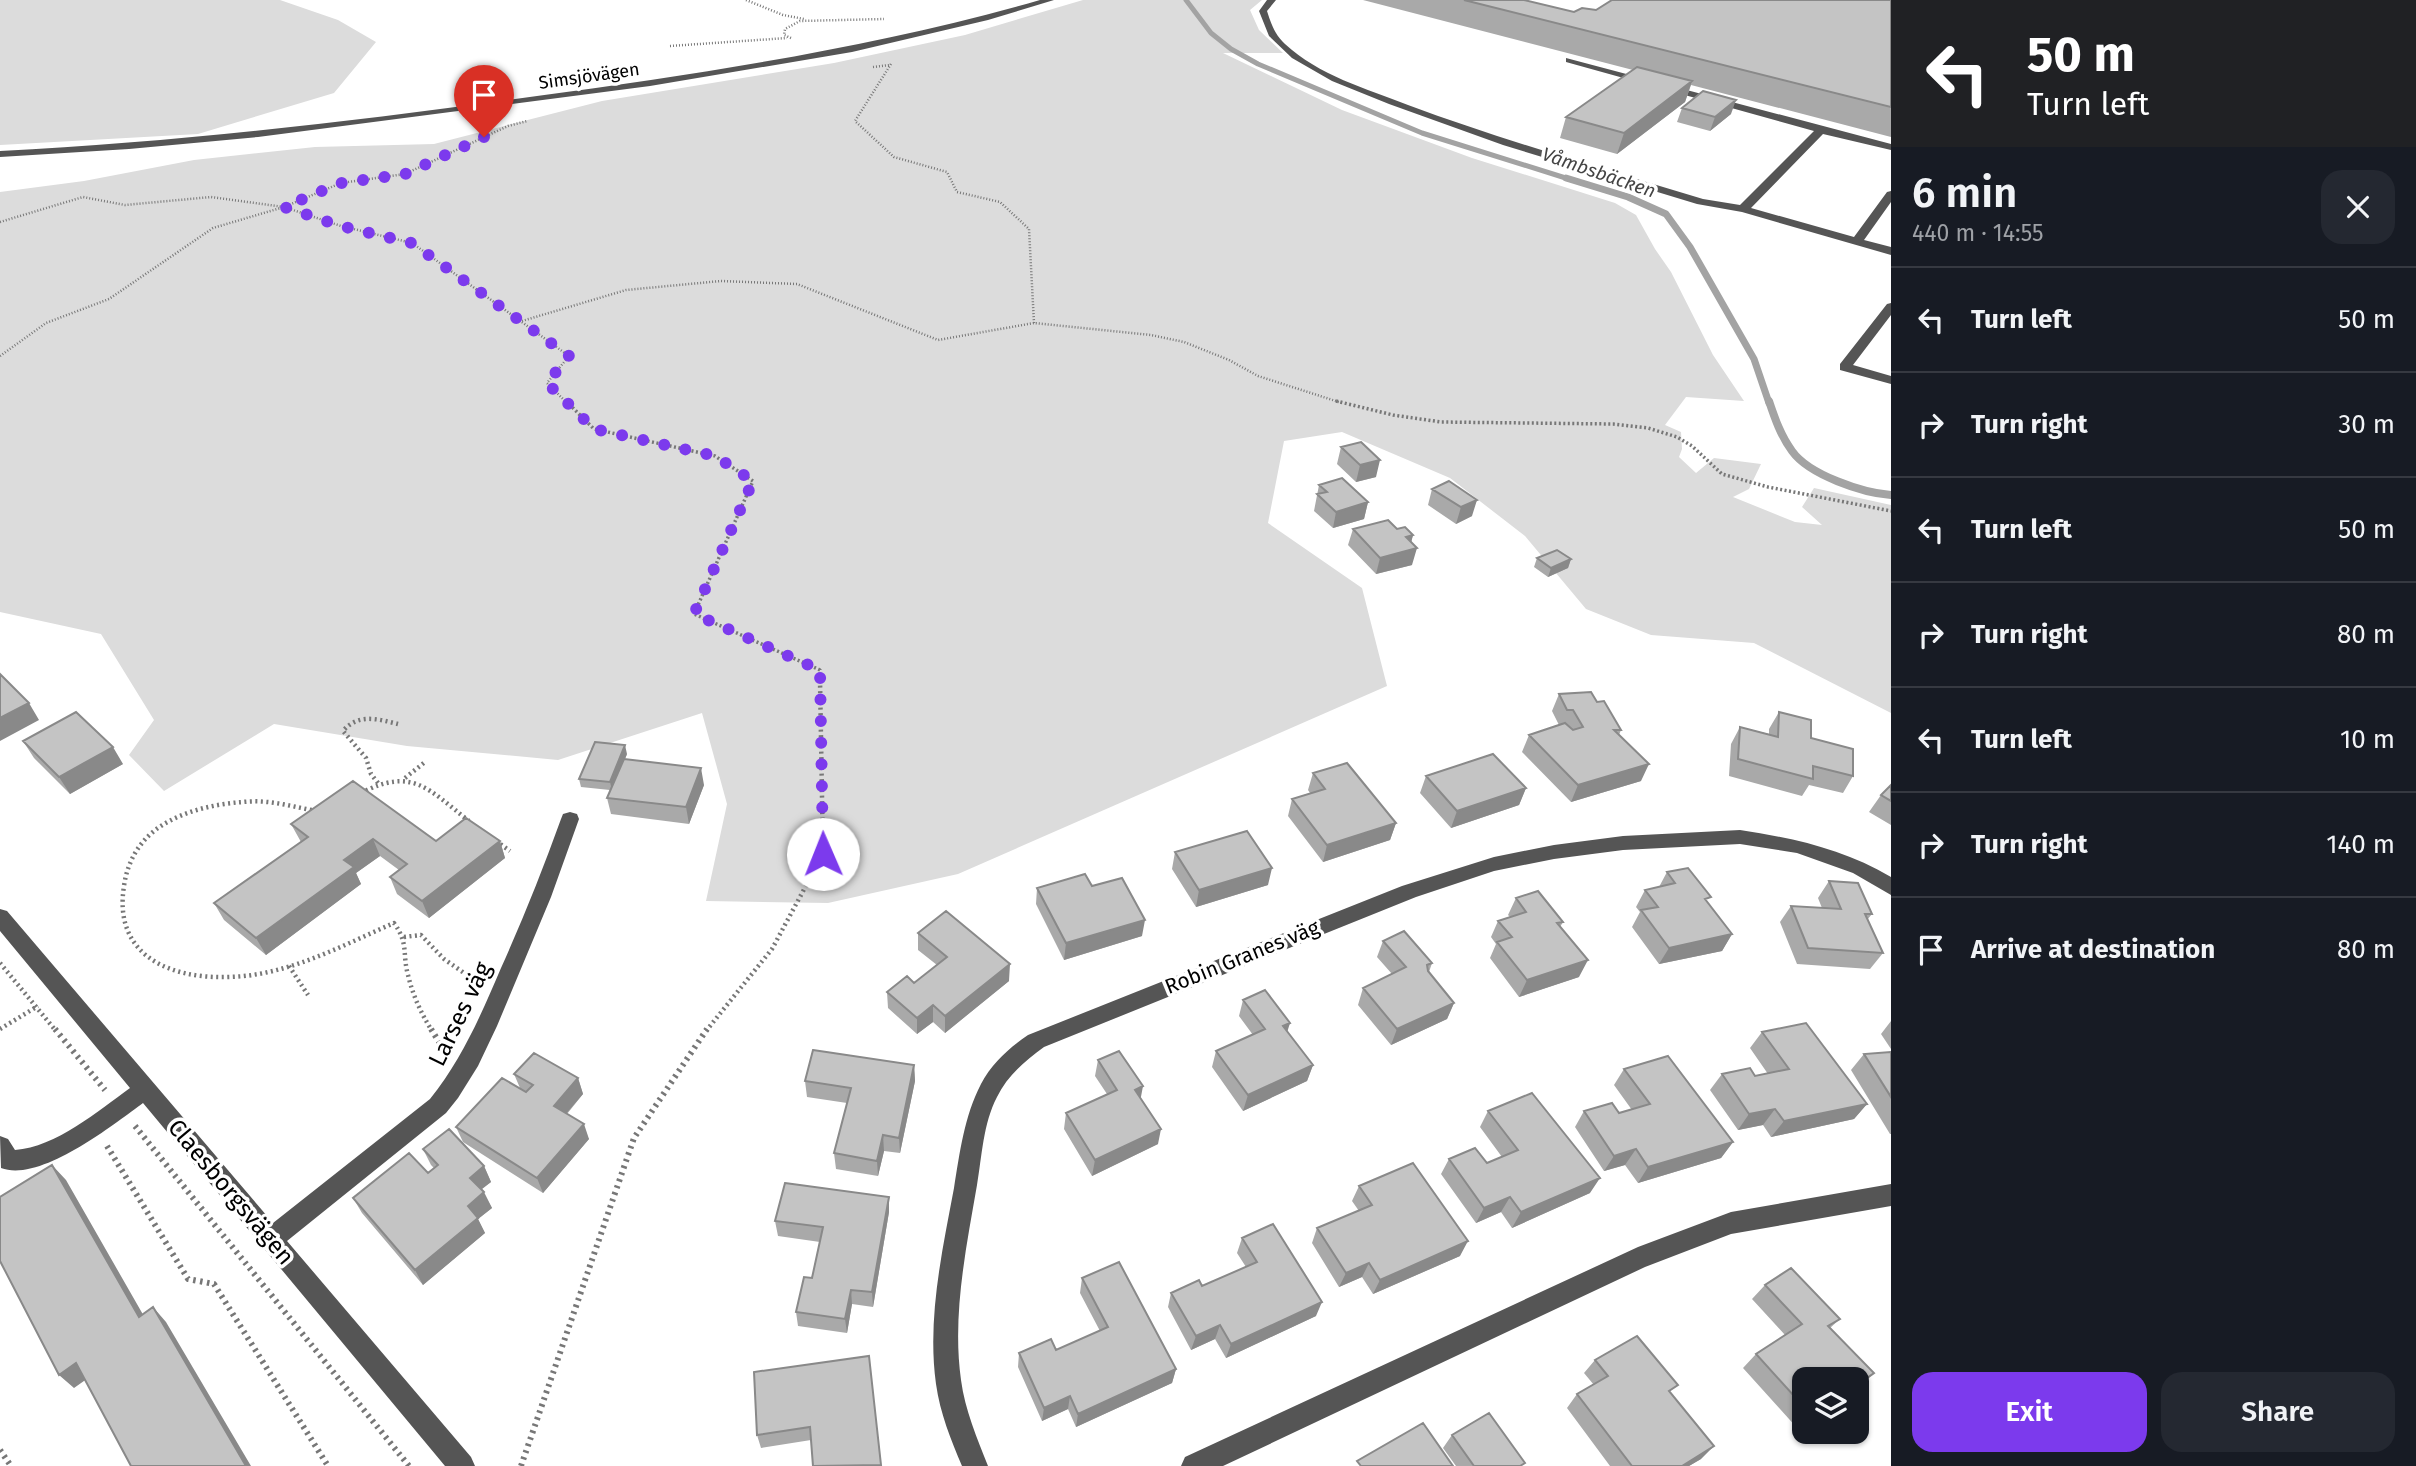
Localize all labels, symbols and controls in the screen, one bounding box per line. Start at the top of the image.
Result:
text: 50 m [2027,25,2135,84]
icon: left [1912,28,2003,119]
street label: Simsjövägen [537,58,641,94]
pin [454,65,514,137]
icon: arrive [465,76,503,114]
text: Turn left [2027,85,2149,123]
water label: Våmbsbäcken [1539,142,1659,203]
text: 6 min [1912,168,2017,218]
button: close [2321,170,2395,244]
text: 440 m · 14:55 [1912,219,2044,247]
icon: left [1912,301,1950,339]
text: Turn left [1971,304,2072,335]
text: 50 m [2338,304,2395,335]
icon: right [1912,406,1950,444]
text: Turn right [1971,409,2088,440]
text: 30 m [2338,409,2395,440]
icon: left [1912,511,1950,549]
text: Turn left [1971,514,2072,545]
text: 50 m [2338,514,2395,545]
icon: right [1912,616,1950,654]
text: Turn right [1971,619,2088,650]
text: 80 m [2337,619,2395,650]
icon: left [1912,721,1950,759]
text: Turn left [1971,724,2072,755]
text: 10 m [2340,724,2395,755]
position arrow [786,817,860,891]
icon: right [1912,826,1950,864]
text: Turn right [1971,829,2088,860]
text: 140 m [2326,829,2395,860]
street label: Robin Granes väg [1161,914,1323,1000]
icon: arrive [1912,931,1950,969]
text: Arrive at destination [1971,934,2215,965]
text: 80 m [2337,934,2395,965]
street label: Larses väg [423,957,497,1071]
street label: Claesborgsvägen [162,1114,300,1270]
map controls [1792,1367,1869,1444]
button: layers [1792,1367,1869,1444]
button: Exit [1912,1372,2147,1452]
button: Share [2161,1372,2395,1452]

